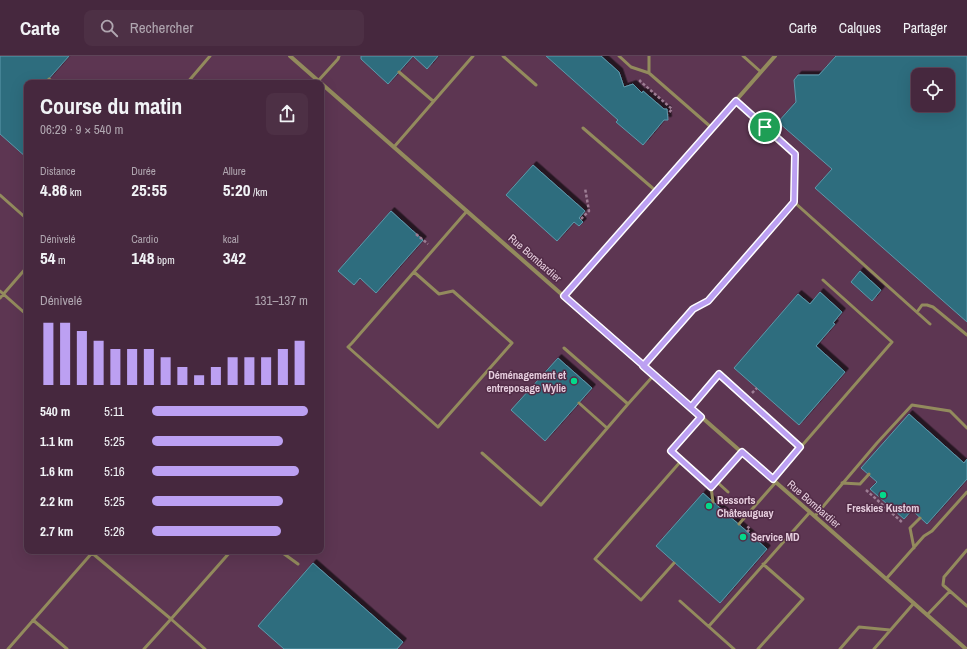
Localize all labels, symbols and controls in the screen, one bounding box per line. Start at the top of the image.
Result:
search box [84,10,364,46]
text: Carte [20,15,60,41]
icon: search [98,17,120,39]
text: Rechercher [130,17,193,38]
text: Carte [789,19,817,37]
text: Calques [839,19,881,37]
text: Partager [903,19,947,37]
map controls [911,68,955,112]
button: locate [911,68,955,112]
text: Course du matin [40,91,182,121]
button: share [266,93,308,135]
pin [748,110,782,144]
icon: arrive [754,116,776,138]
text: 06:29 · 9 × 540 m [40,121,123,138]
text: Distance [40,164,76,178]
text: Durée [131,164,156,178]
text: Allure [223,164,246,178]
text: 4.86 [40,178,67,201]
text: 25:55 [131,178,167,201]
text: 5:20 [223,178,251,201]
text: km [67,185,82,199]
text: /km [251,185,268,199]
street label: Rue Bombardier [505,231,565,285]
text: Dénivelé [40,232,76,246]
text: Cardio [131,232,158,246]
text: kcal [223,232,239,246]
text: 54 [40,246,56,269]
text: 148 [131,246,155,269]
text: 342 [223,246,246,269]
text: m [56,253,66,267]
text: bpm [155,253,175,267]
text: Dénivelé [40,292,82,309]
text: 131–137 m [255,292,308,309]
place label: Déménagement et entreposage Wylie [486,368,566,395]
marker: Déménagement et entreposage Wylie [569,376,579,386]
text: 540 m [40,403,70,420]
text: 5:11 [104,403,124,420]
text: 1.1 km [40,433,73,450]
text: 5:25 [104,433,125,450]
text: 1.6 km [40,463,73,480]
text: 5:16 [104,463,125,480]
street label: Rue Bombardier [784,477,844,531]
marker: Freskies Kustom [878,490,888,500]
text: 2.2 km [40,493,73,510]
text: 5:25 [104,493,125,510]
place label: Ressorts Châteauguay [717,493,774,520]
marker: Ressorts Châteauguay [704,501,714,511]
place label: Freskies Kustom [847,501,919,515]
text: 2.7 km [40,523,73,540]
text: 5:26 [104,523,125,540]
place label: Service MD [751,530,800,544]
marker: Service MD [738,532,748,542]

